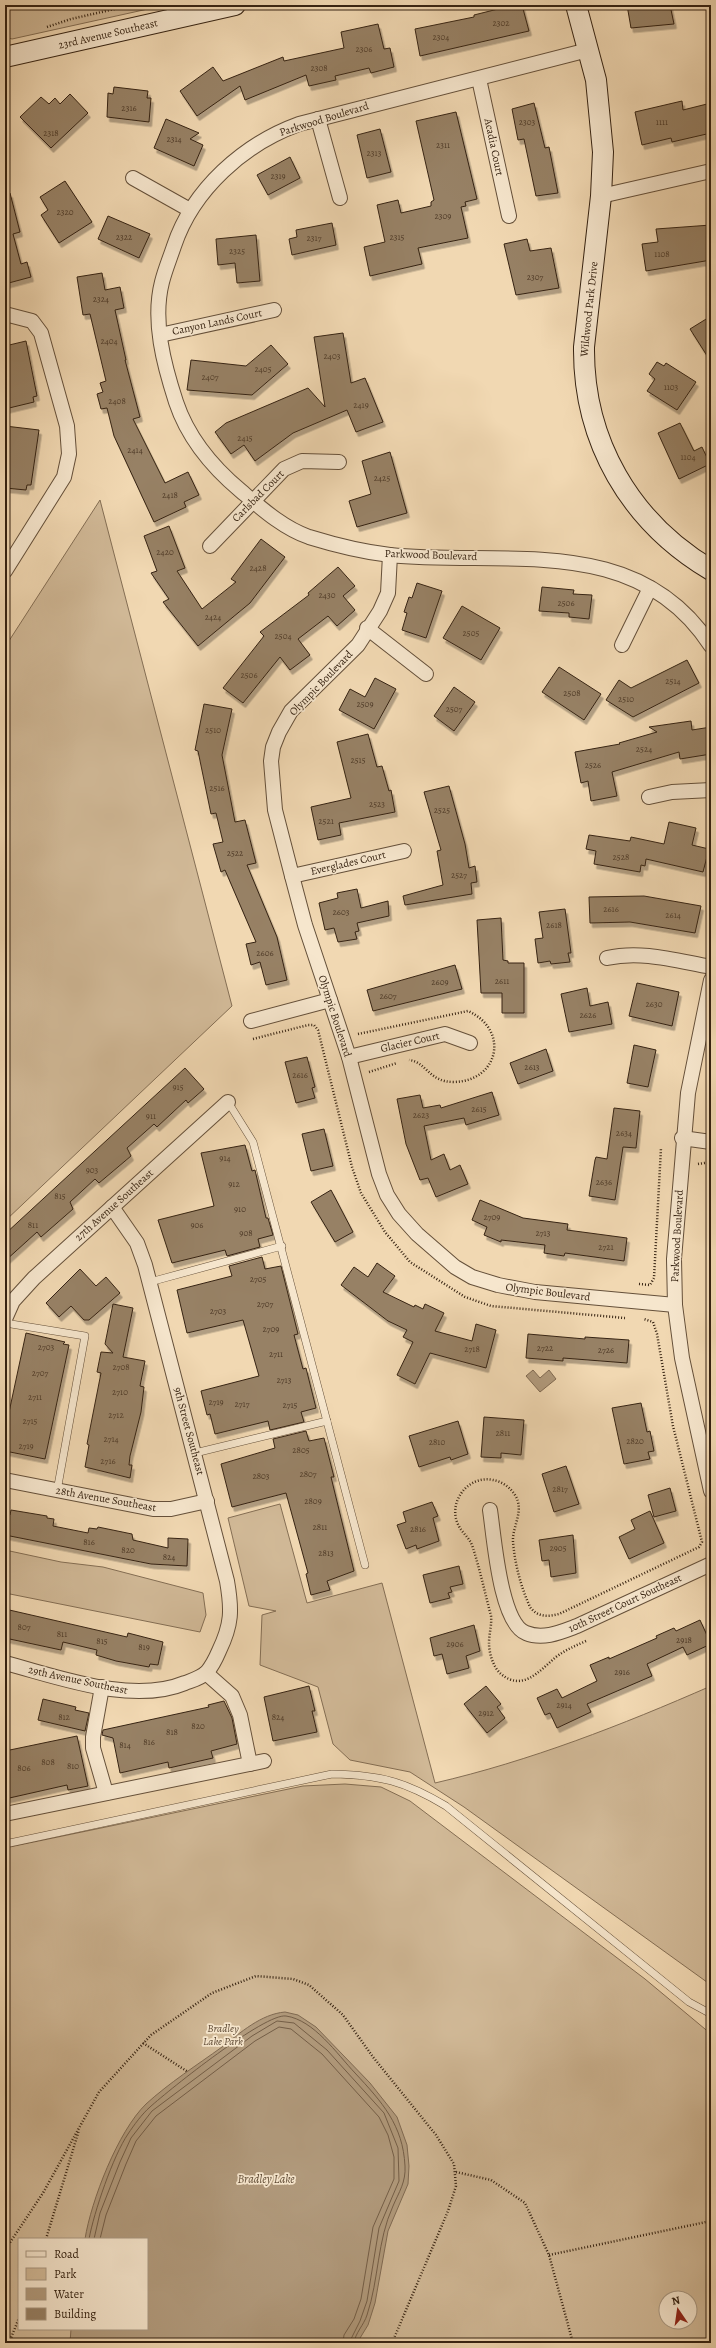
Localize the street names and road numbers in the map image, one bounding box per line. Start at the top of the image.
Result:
street label: 23rd Avenue Southeast [57,15,160,53]
street label: Parkwood Boulevard [278,98,371,140]
street label: Acadia Court [480,116,507,177]
street label: Wildwood Park Drive [576,261,601,358]
street label: Canyon Lands Court [171,305,264,339]
street label: Carlsbad Court [229,466,288,525]
street label: Parkwood Boulevard [384,546,478,564]
street label: Olympic Boulevard [286,647,356,719]
street label: Everglades Court [309,847,387,879]
street label: Olympic Boulevard [315,973,355,1059]
street label: Glacier Court [379,1028,441,1056]
street label: 27th Avenue Southeast [71,1165,157,1244]
street label: Parkwood Boulevard [667,1189,687,1283]
street label: Olympic Boulevard [505,1279,591,1305]
street label: 9th Street Southeast [170,1385,208,1477]
street label: 28th Avenue Southeast [55,1483,158,1515]
street label: 10th Street Court Southeast [566,1570,684,1636]
street label: 29th Avenue Southeast [27,1662,130,1698]

